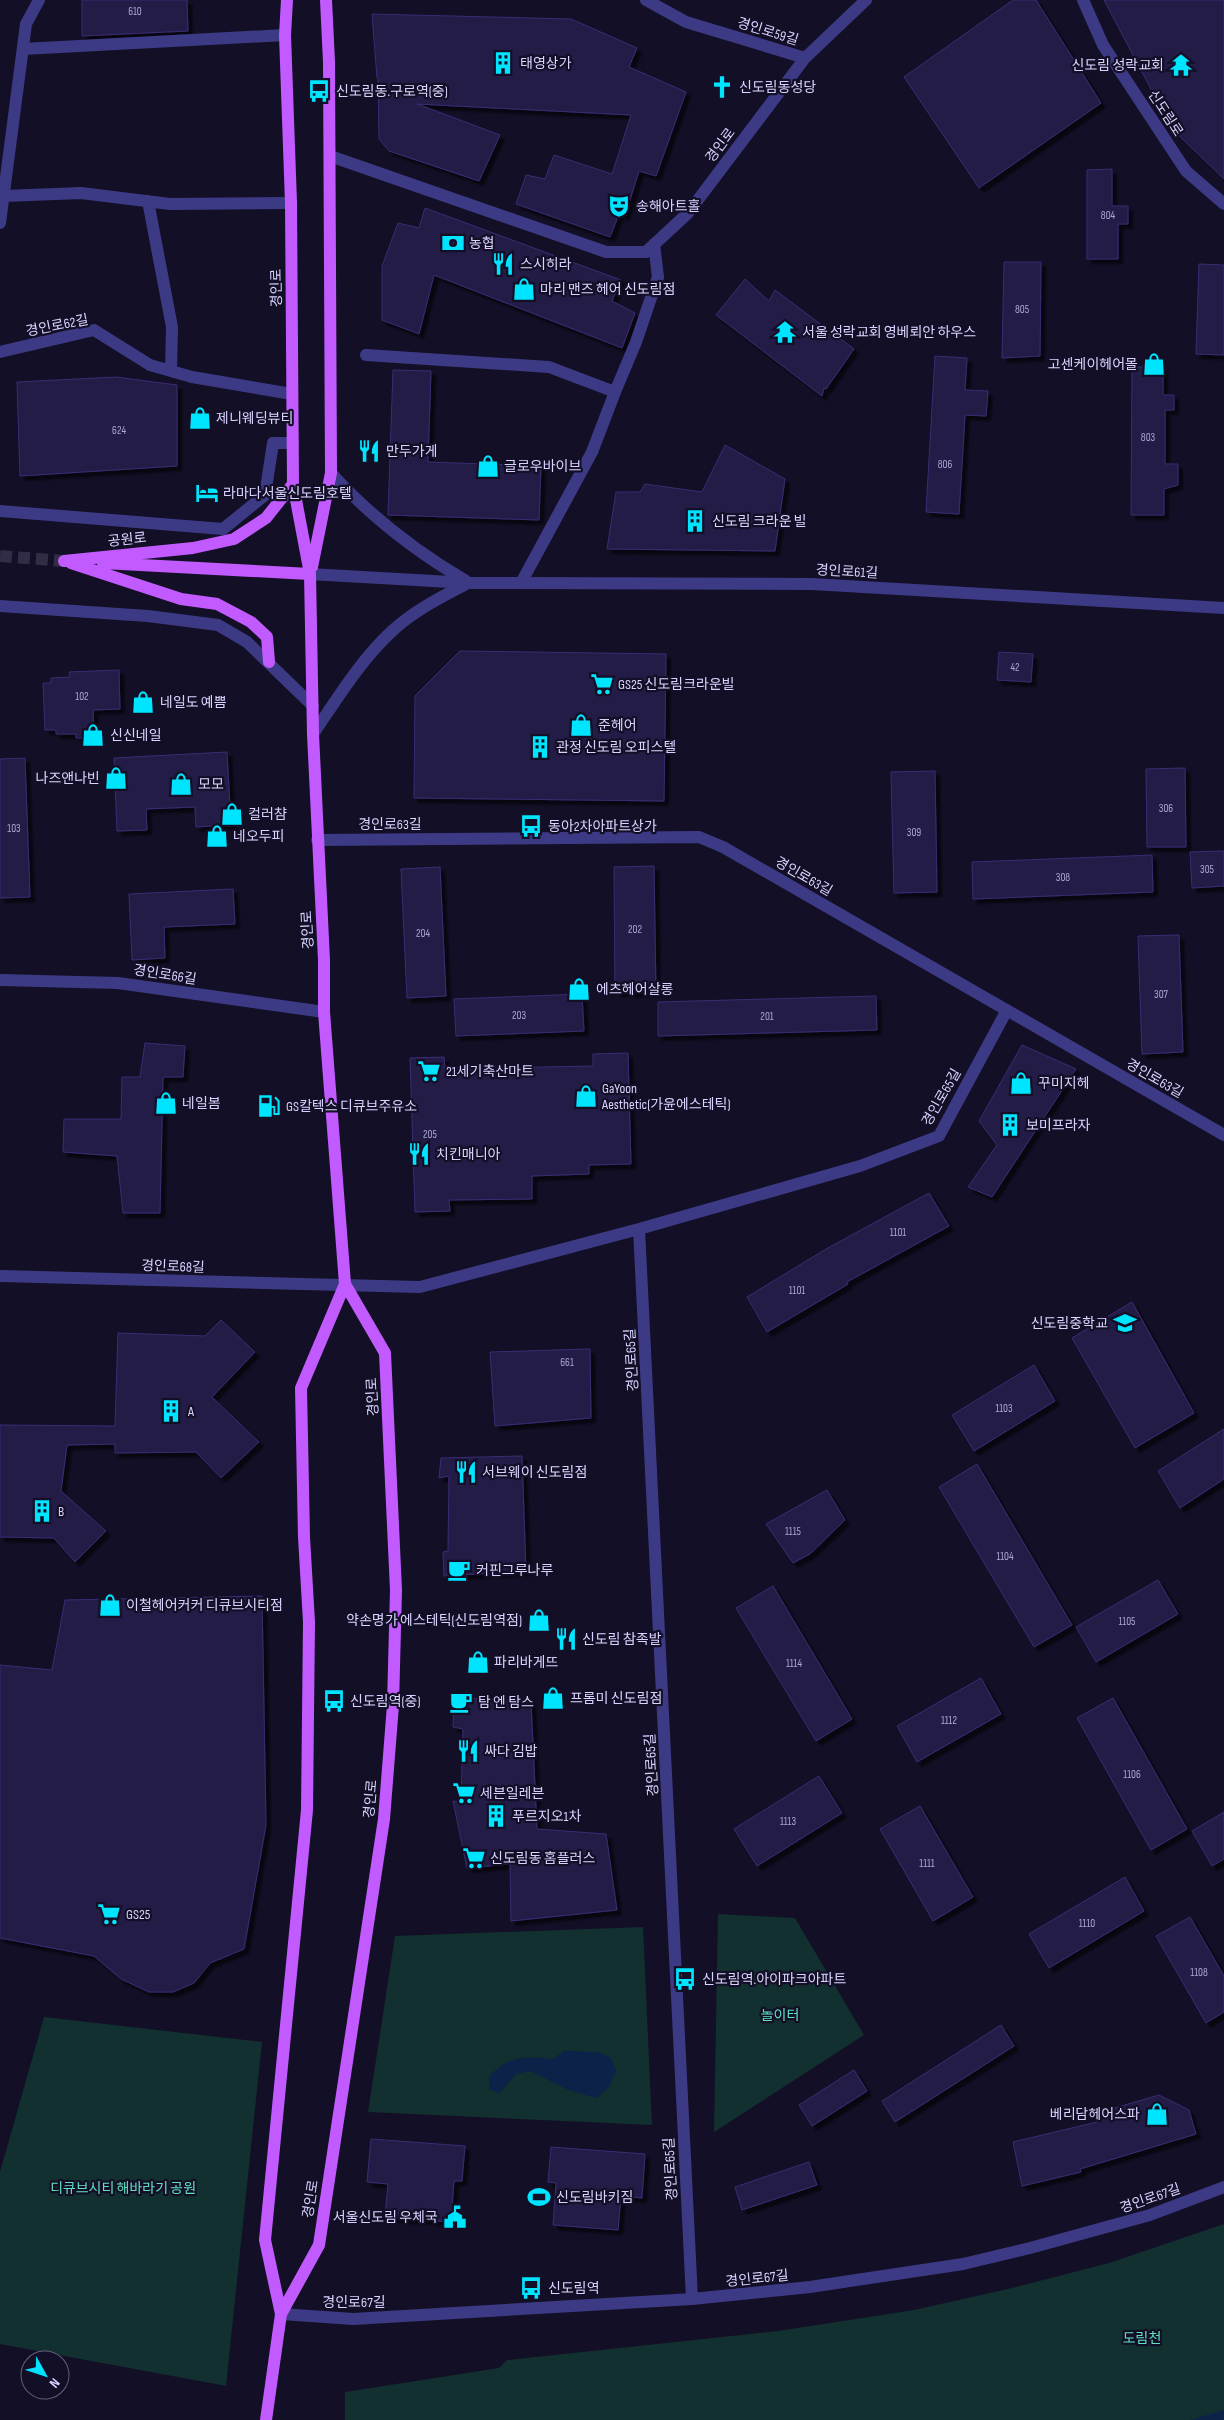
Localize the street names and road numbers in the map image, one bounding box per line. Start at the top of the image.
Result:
street label: 경인로59길 [735,14,801,49]
street label: 신도림로 [1144,87,1187,140]
street label: 경인로 [702,125,739,166]
street label: 경인로 [268,268,285,307]
street label: 경인로62길 [24,311,90,340]
street label: 공원로 [107,529,147,550]
street label: 경인로61길 [815,561,879,582]
street label: 경인로63길 [358,816,422,833]
street label: 경인로63길 [772,853,836,900]
street label: 경인로 [298,910,317,950]
street label: 경인로66길 [132,961,198,988]
street label: 경인로63길 [1123,1055,1187,1102]
street label: 경인로65길 [918,1066,965,1129]
street label: 경인로68길 [141,1257,205,1276]
street label: 경인로65길 [621,1328,642,1392]
street label: 경인로 [363,1377,382,1417]
street label: 경인로65길 [641,1733,662,1797]
street label: 경인로 [360,1779,381,1819]
street label: 경인로65길 [660,2137,681,2201]
street label: 경인로 [299,2179,322,2219]
street label: 경인로67길 [1117,2180,1183,2217]
street label: 경인로67길 [725,2267,789,2290]
street label: 경인로67길 [322,2294,386,2311]

